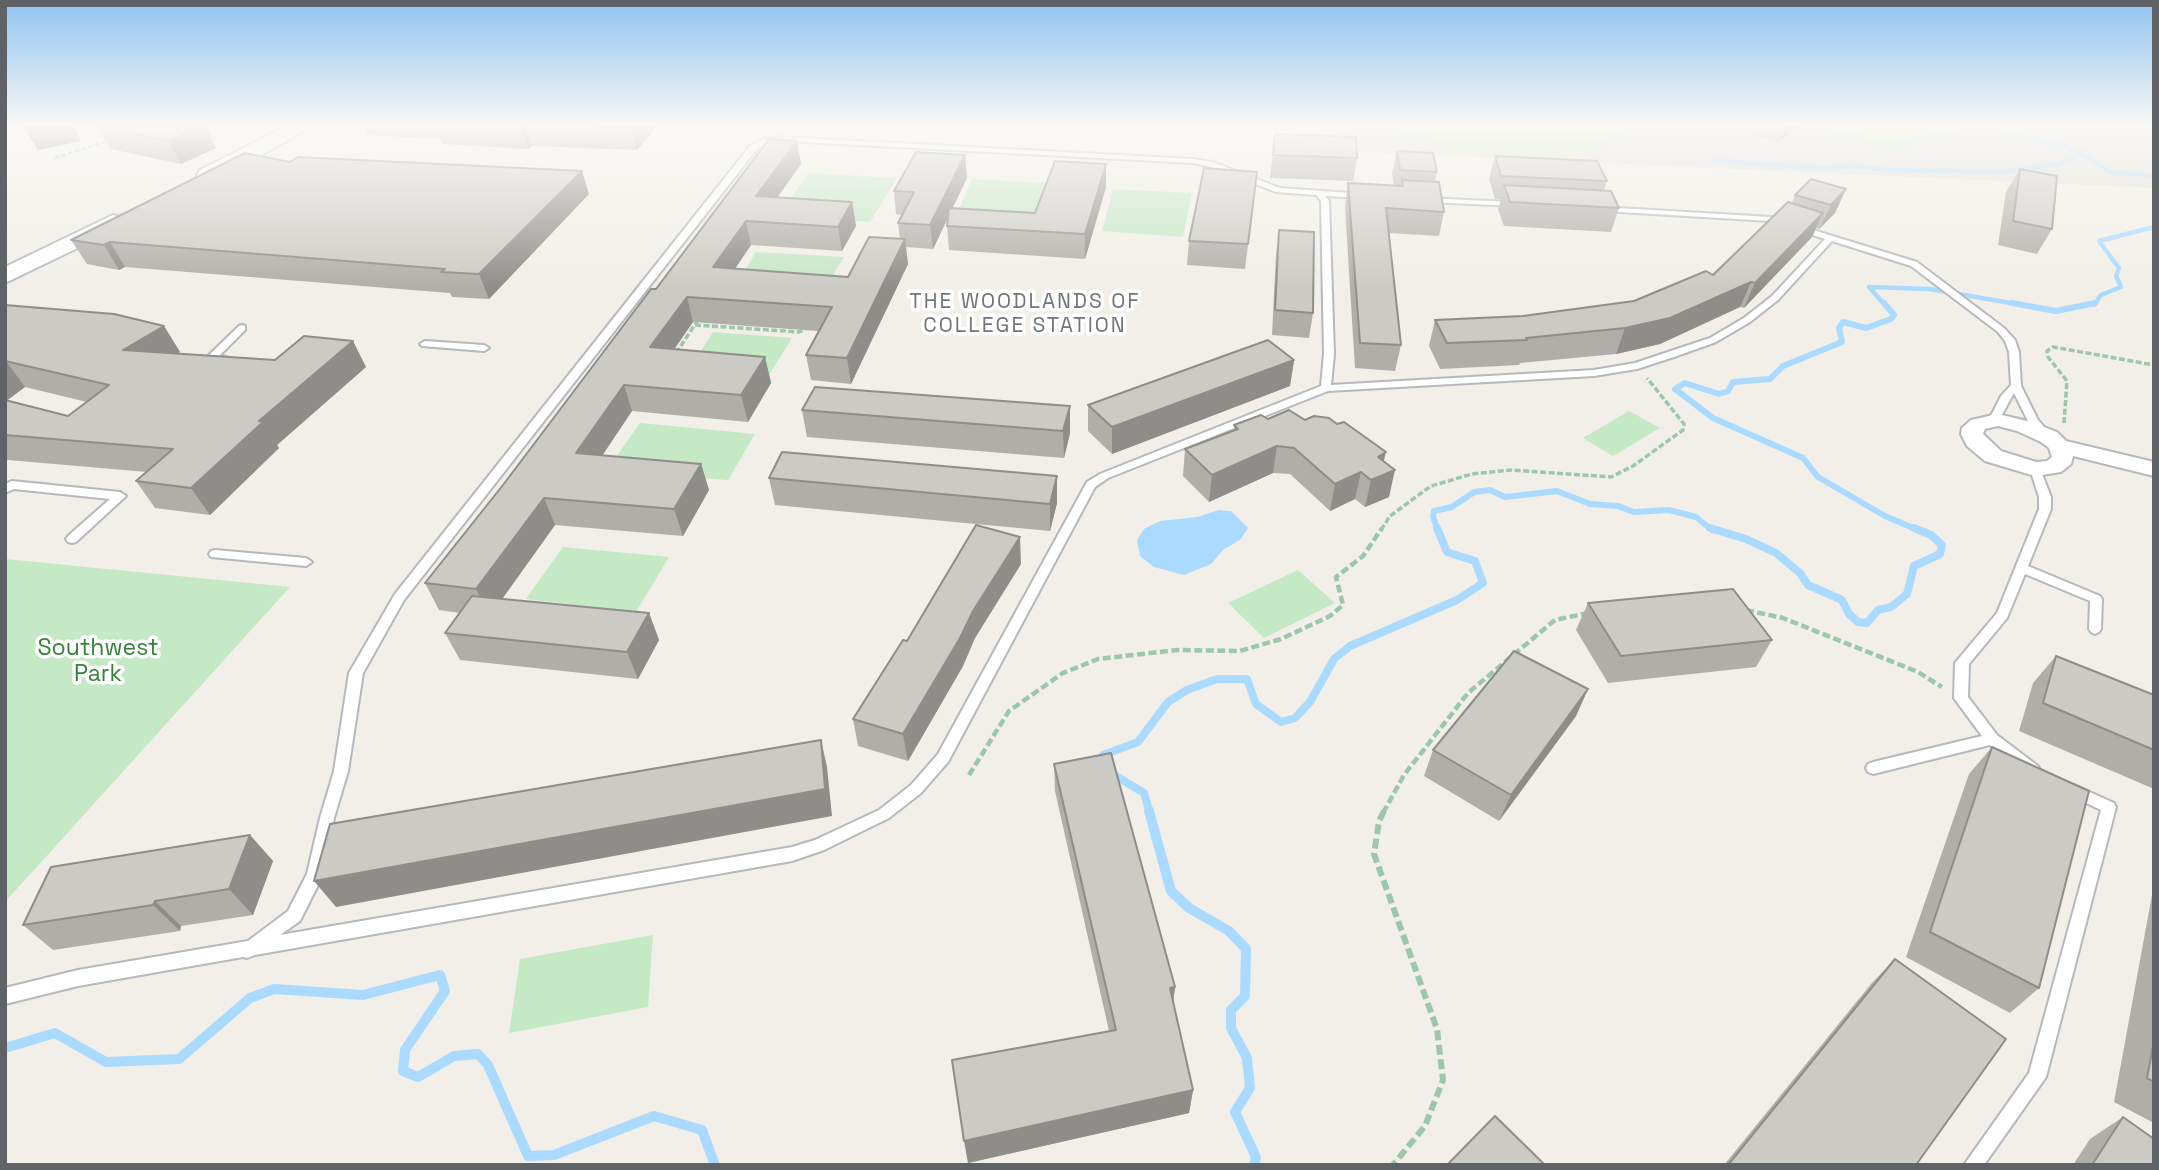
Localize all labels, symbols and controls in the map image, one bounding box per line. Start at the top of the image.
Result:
district label: THE WOODLANDS OF COLLEGE STATION [911,289,1139,339]
park label: Southwest Park [37,635,159,689]

